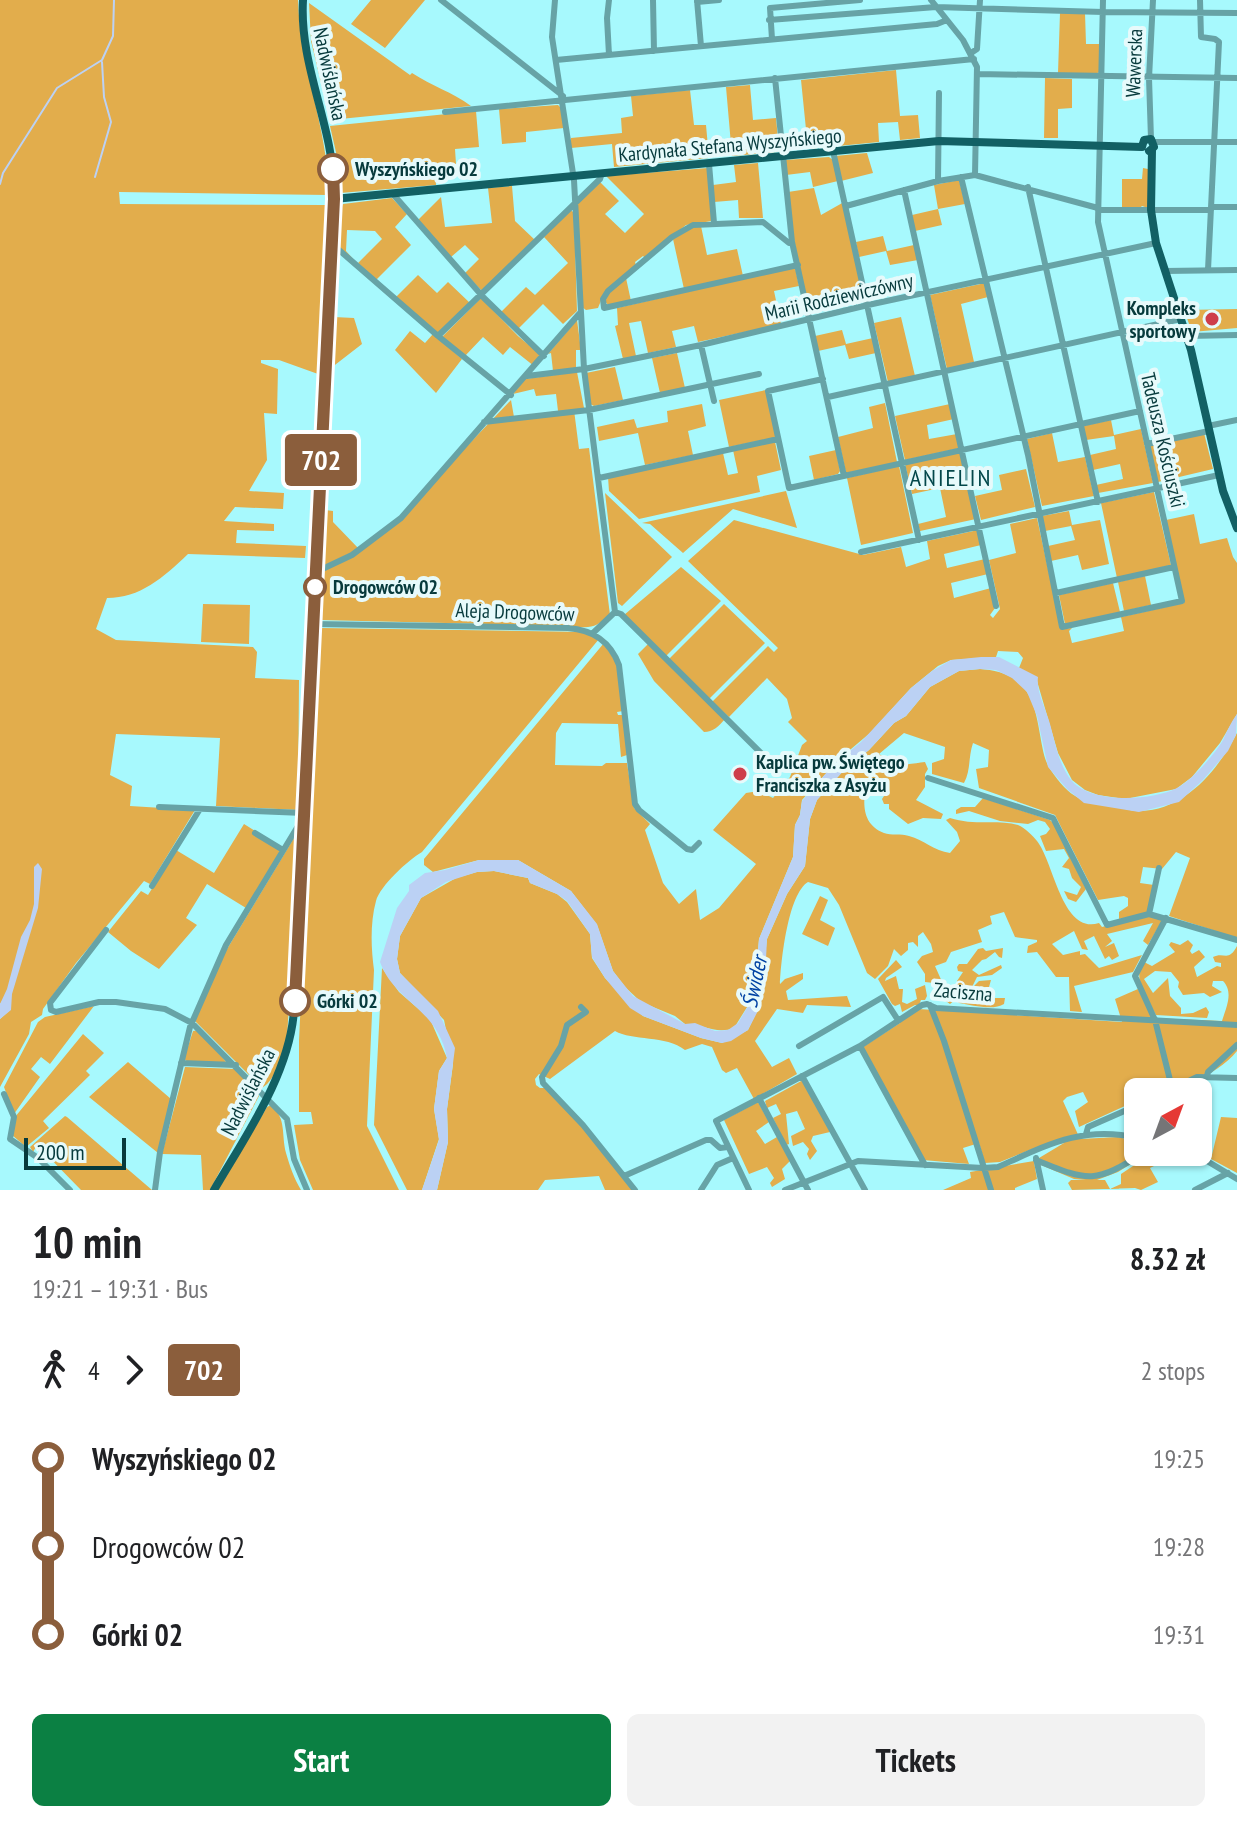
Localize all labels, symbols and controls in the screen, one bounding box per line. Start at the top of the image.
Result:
street label: Nadwiślańska [307,25,353,123]
street label: Wawerska [1120,28,1148,98]
street label: Kardynała Stefana Wyszyńskiego [617,122,843,168]
marker: Wyszyńskiego 02 [318,154,348,184]
place label: Wyszyńskiego 02 [354,156,478,182]
street label: Marii Rodziewiczówny [762,267,916,327]
place label: Kompleks sportowy [1127,295,1197,344]
marker: Kompleks sportowy [1203,310,1221,328]
street label: Tadeusza Kościuszki [1135,370,1191,510]
line badge: 702 [275,434,367,486]
text: 702 [301,441,341,478]
district label: ANIELIN [910,462,992,493]
place label: Drogowców 02 [333,574,438,600]
marker: Drogowców 02 [304,576,326,598]
street label: Aleja Drogowców [455,597,575,627]
place label: Kaplica pw. Świętego Franciszka z Asyżu [756,749,905,798]
marker: Kaplica pw. Świętego Franciszka z Asyżu [731,765,749,783]
water label: Świder [735,951,774,1010]
street label: Zaciszna [933,976,993,1008]
marker: Górki 02 [280,986,310,1016]
place label: Górki 02 [317,988,378,1014]
street label: Nadwiślańska [215,1044,281,1140]
north arrow [1124,1078,1212,1166]
map controls [1124,1078,1212,1166]
scale bar [24,1134,126,1170]
text: 200 m [36,1138,85,1166]
text: 10 min [32,1213,142,1270]
text: 8.32 zł [1130,1239,1205,1278]
text: 19:21 – 19:31 · Bus [32,1272,208,1305]
icon: walk [32,1348,76,1392]
icon: forward [112,1348,156,1392]
text: 702 [184,1351,224,1388]
text: 4 [88,1354,100,1387]
text: 2 stops [1141,1354,1205,1387]
text: Wyszyńskiego 02 [92,1439,277,1478]
text: 19:25 [1153,1442,1205,1475]
text: Drogowców 02 [92,1527,245,1566]
text: 19:28 [1153,1530,1205,1563]
text: Górki 02 [92,1615,183,1654]
text: 19:31 [1153,1618,1205,1651]
button: Start [32,1714,611,1806]
button: Tickets [627,1714,1205,1806]

